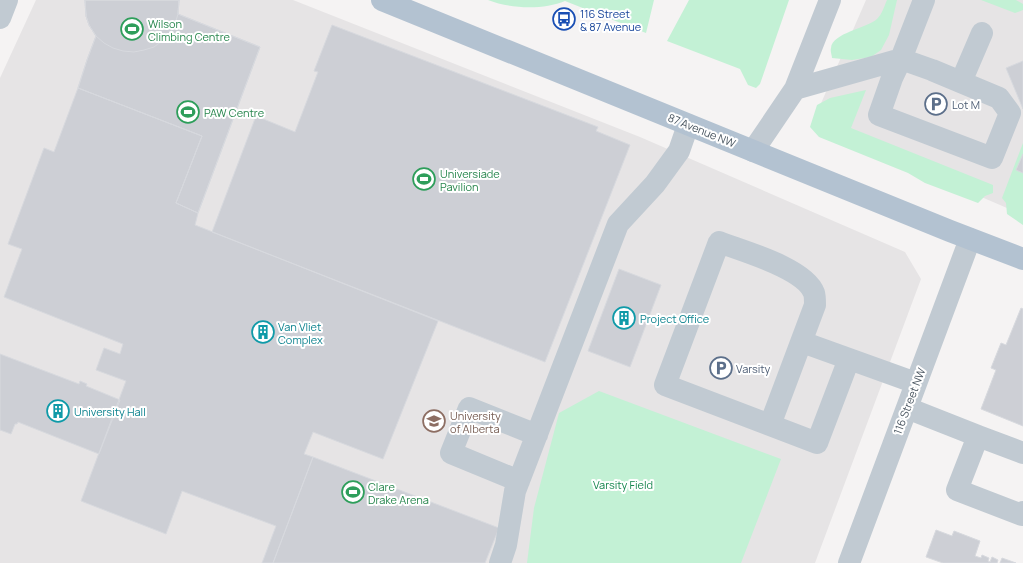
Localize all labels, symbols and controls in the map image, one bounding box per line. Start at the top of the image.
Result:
bus stop icon: 116 Street & 87 Avenue [551,6,577,32]
place label: 116 Street & 87 Avenue [580,6,642,34]
sports icon: Wilson Climbing Centre [119,16,145,42]
place label: Wilson Climbing Centre [148,16,231,44]
parking icon: Lot M [923,91,949,117]
place label: Lot M [952,97,980,112]
sports icon: PAW Centre [175,99,201,125]
place label: PAW Centre [204,105,265,120]
street label: 87 Avenue NW [666,110,739,151]
sports icon: Universiade Pavilion [411,166,437,192]
place label: Universiade Pavilion [440,166,500,194]
building icon: Project Office [611,305,637,331]
place label: Project Office [640,311,710,326]
building icon: Van Vliet Complex [250,319,276,345]
place label: Van Vliet Complex [278,319,323,347]
parking icon: Varsity [708,355,734,381]
place label: Varsity [736,361,771,376]
street label: 116 Street NW [889,365,929,436]
building icon: University Hall [45,398,71,424]
place label: University Hall [74,404,146,419]
school or university icon: University of Alberta [421,408,447,434]
place label: University of Alberta [450,408,501,436]
park label: Varsity Field [593,477,653,492]
sports icon: Clare Drake Arena [340,479,366,505]
place label: Clare Drake Arena [368,479,429,507]

